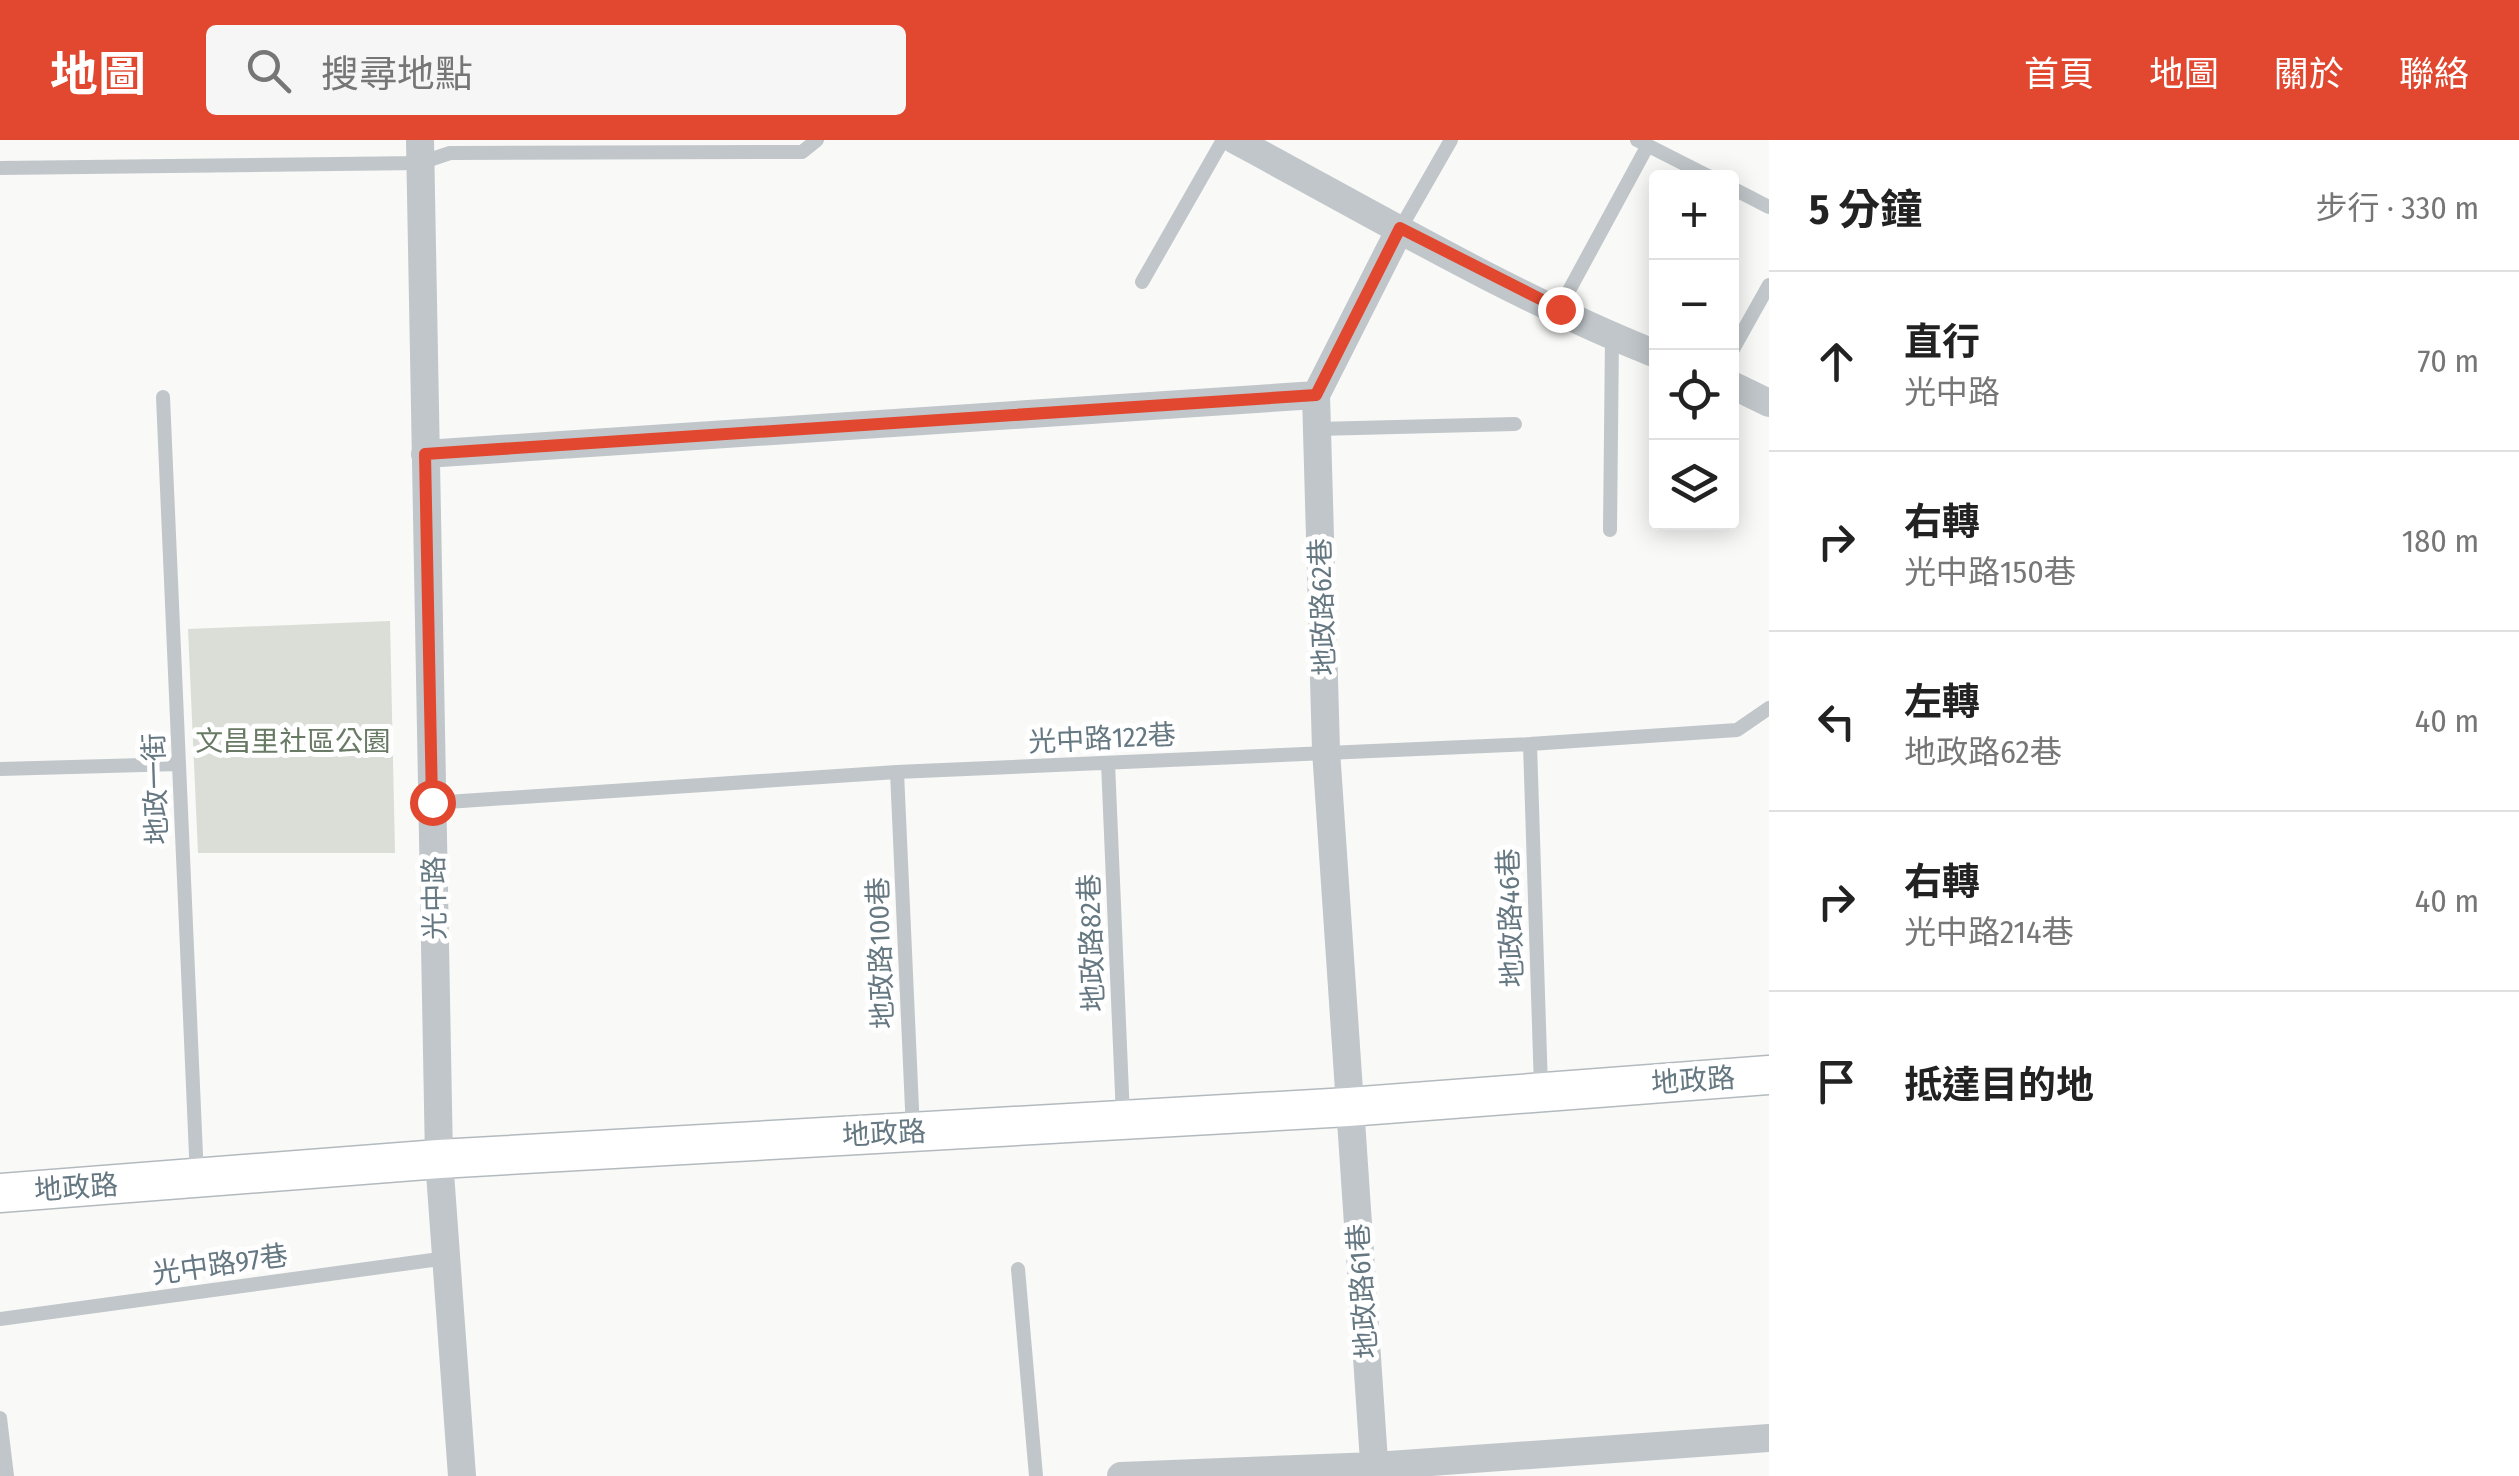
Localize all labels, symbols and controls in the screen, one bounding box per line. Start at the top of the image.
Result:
search box [206,25,906,115]
icon: search [241,43,296,98]
text: 地圖 [50,46,146,104]
text: 搜尋地點 [321,51,473,97]
text: 首頁 [2024,53,2094,95]
text: 地圖 [2149,53,2219,95]
text: 關於 [2274,53,2344,95]
text: 聯絡 [2399,53,2469,95]
map controls [1649,170,1739,530]
button: + [1649,170,1739,260]
text: 5 分鐘 [1809,185,1922,235]
text: 步行 · 330 m [2316,189,2479,227]
button: − [1649,260,1739,350]
route end [1538,287,1584,333]
text: 直行 [1904,319,1980,365]
icon: ahead [1809,334,1864,389]
text: 70 m [2418,342,2479,380]
button: locate [1649,350,1739,440]
text: 光中路 [1904,373,2000,411]
button: layers [1649,440,1739,530]
text: 右轉 [1904,499,1980,545]
icon: right [1809,514,1864,569]
text: 180 m [2402,522,2479,560]
street label: 地政路62巷 [1304,537,1341,677]
text: 光中路150巷 [1904,553,2076,591]
text: 左轉 [1904,679,1980,725]
icon: left [1809,694,1864,749]
text: 40 m [2415,702,2479,740]
street label: 光中路122巷 [1027,718,1177,759]
park label: 文昌里社區公園 [195,725,391,758]
street label: 地政一街 [137,732,174,846]
text: 地政路62巷 [1904,733,2062,771]
route start [410,780,456,826]
street label: 地政路46巷 [1492,848,1529,988]
street label: 光中路 [417,856,452,940]
text: 右轉 [1904,859,1980,905]
street label: 地政路82巷 [1073,873,1110,1013]
icon: right [1809,874,1864,929]
street label: 地政路100巷 [861,876,900,1030]
text: 40 m [2415,882,2479,920]
text: 光中路214巷 [1904,913,2073,951]
icon: arrive [1809,1054,1864,1109]
street label: 地政路 [1650,1061,1736,1100]
text: 抵達目的地 [1904,1062,2094,1108]
street label: 地政路 [841,1115,927,1152]
street label: 地政路 [33,1168,119,1207]
street label: 地政路61巷 [1341,1222,1384,1360]
street label: 光中路97巷 [150,1239,290,1290]

